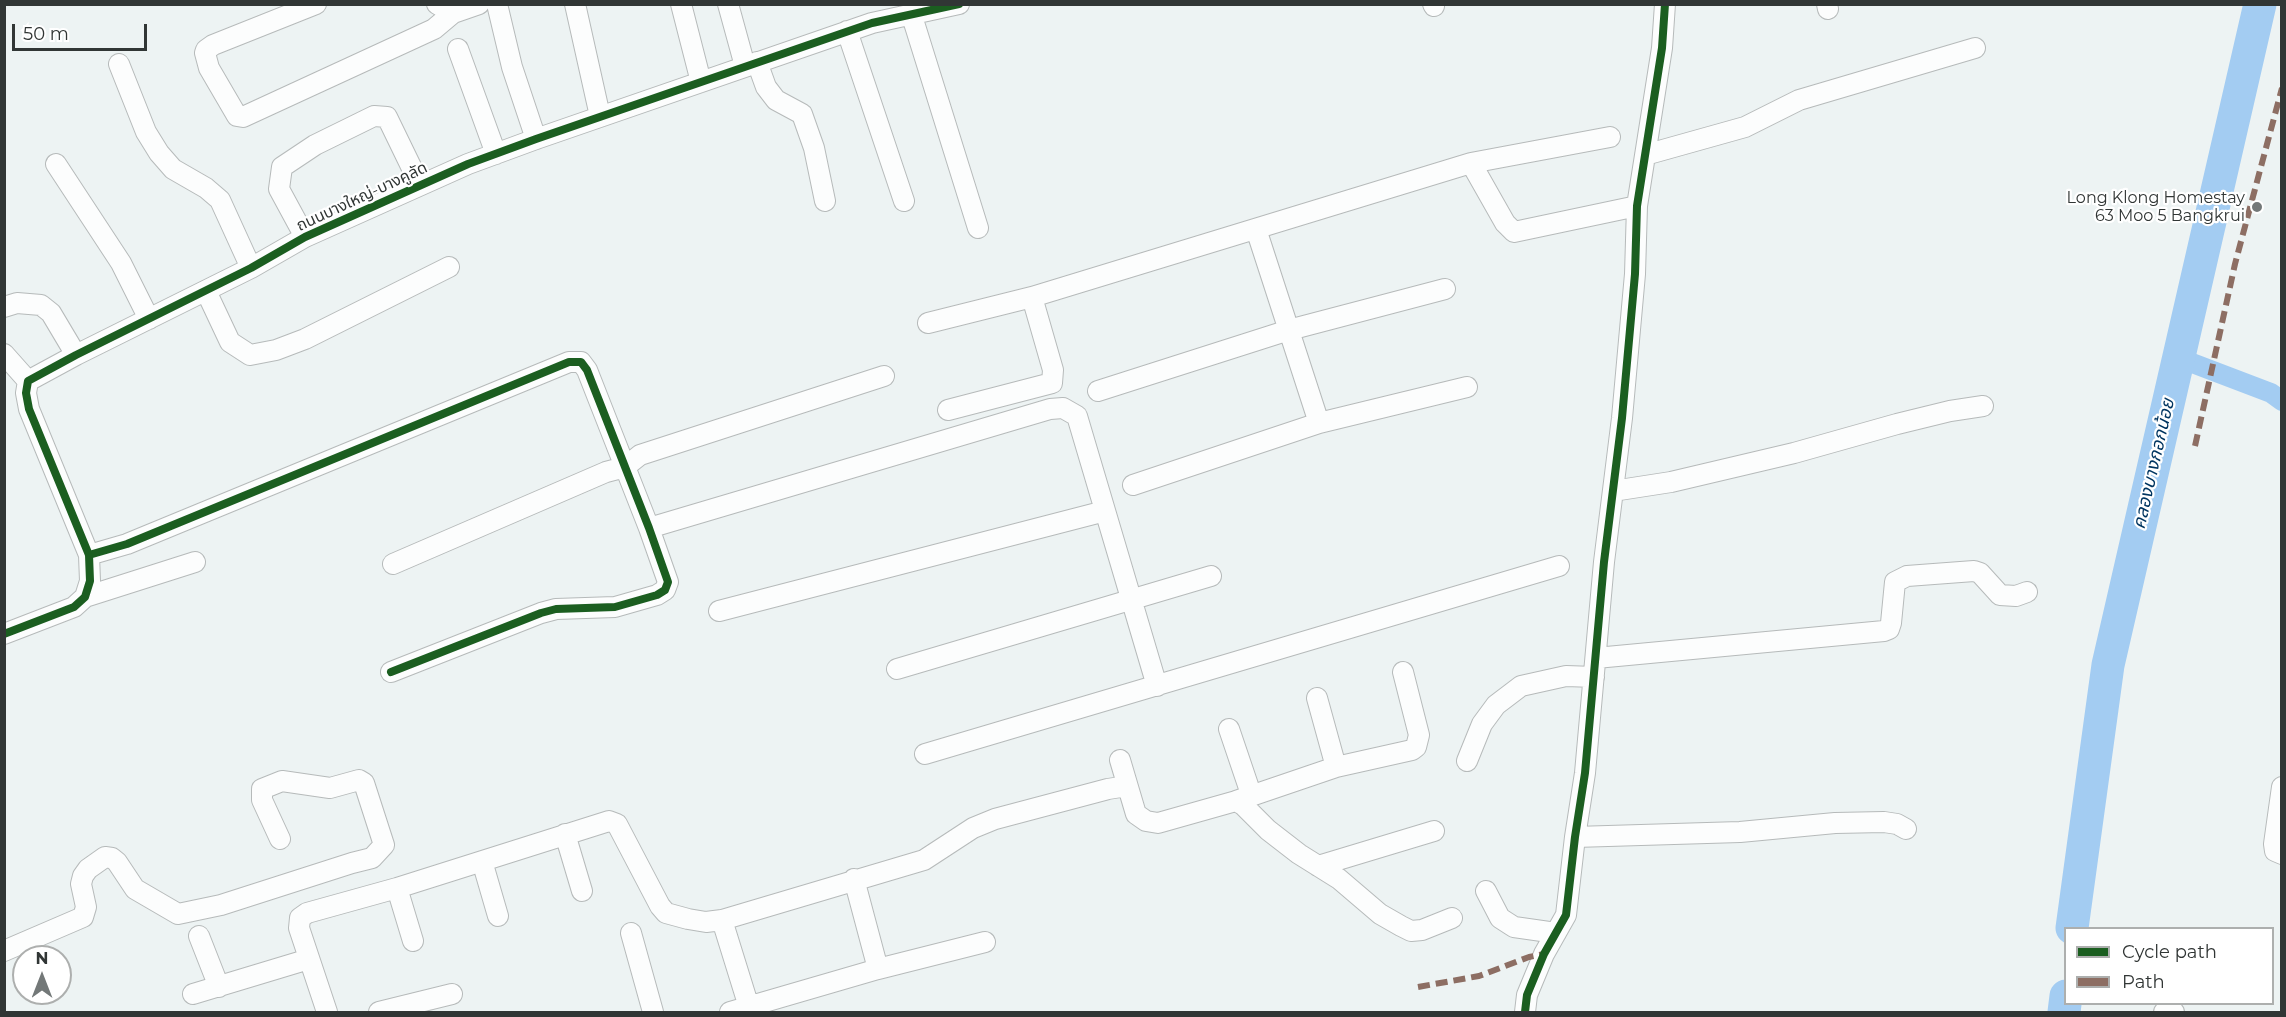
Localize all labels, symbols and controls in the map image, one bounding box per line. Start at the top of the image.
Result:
scale bar [15,12,150,50]
text: 50 m [23,23,69,45]
street label: ถนนบางใหญ่-บางคูลัด [293,158,431,236]
place label: Long Klong Homestay 63 Moo 5 Bangkrui [2067,188,2245,226]
marker: Long Klong Homestay 63 Moo 5 Bangkrui [2250,200,2264,214]
water label: คลองบางกอกน้อย [2128,397,2180,531]
legend [2064,927,2274,1005]
text: Cycle path [2122,941,2217,963]
north arrow [12,945,72,1005]
text: N [36,949,48,968]
text: Path [2122,971,2165,993]

